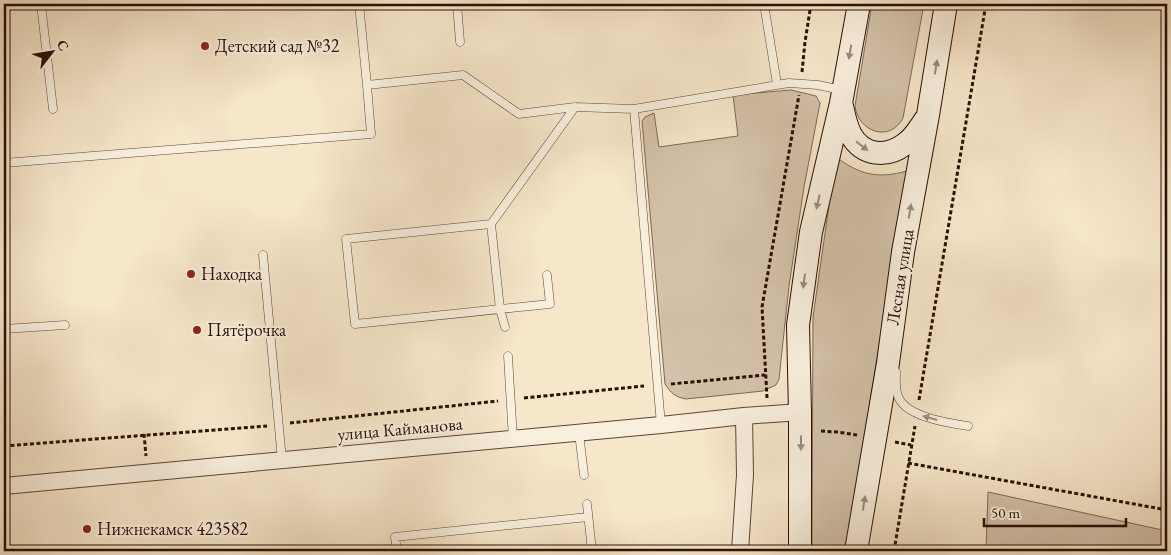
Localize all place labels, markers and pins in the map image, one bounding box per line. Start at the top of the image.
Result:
place label: Детский сад №32 [215,34,340,57]
marker: Детский сад №32 [199,40,211,52]
place label: Находка [201,262,263,285]
marker: Находка [185,268,197,280]
place label: Пятёрочка [207,318,287,341]
marker: Пятёрочка [191,324,203,336]
place label: Нижнекамск 423582 [97,517,248,540]
marker: Нижнекамск 423582 [81,523,93,535]

